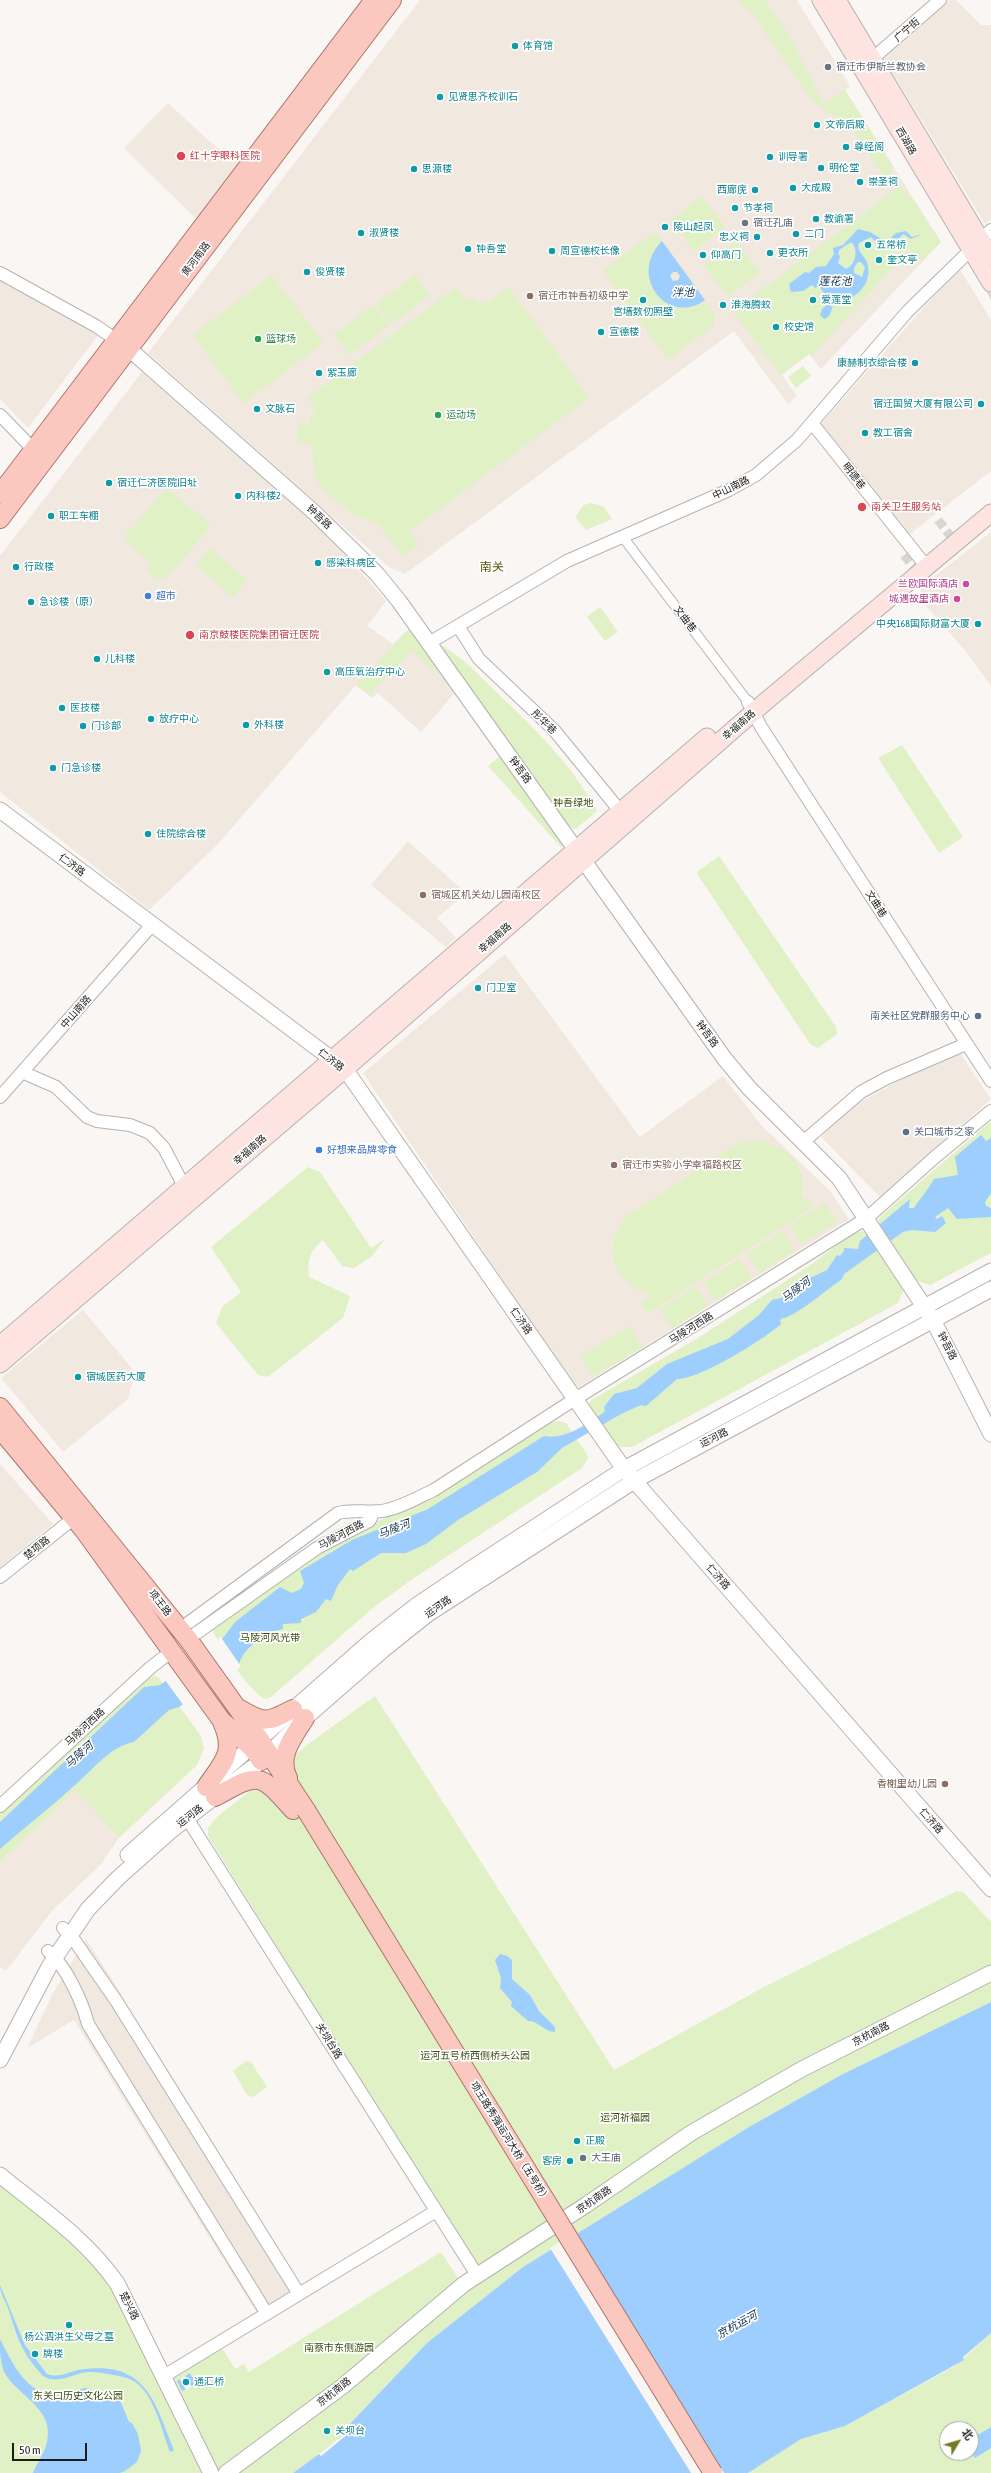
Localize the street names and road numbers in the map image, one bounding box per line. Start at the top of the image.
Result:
street label: 广宁街 [892,16,922,44]
street label: 西湖路 [893,125,919,157]
street label: 黄河南路 [179,239,213,279]
street label: 明德巷 [840,460,868,492]
street label: 中山南路 [710,474,752,502]
street label: 钟吾路 [304,502,334,532]
street label: 文曲巷 [671,603,699,635]
street label: 彤华巷 [529,707,559,737]
street label: 幸福南路 [720,707,758,743]
street label: 钟吾路 [506,754,534,786]
street label: 仁济路 [56,851,88,879]
street label: 文曲巷 [863,888,889,920]
street label: 幸福南路 [476,920,514,956]
street label: 中山南路 [58,993,94,1031]
street label: 钟吾路 [693,1018,721,1050]
street label: 仁济路 [315,1046,347,1074]
street label: 幸福南路 [231,1132,269,1168]
street label: 仁济路 [507,1305,535,1337]
street label: 马陵河西路 [667,1310,715,1346]
street label: 钟吾路 [935,1330,959,1362]
street label: 运河路 [698,1426,730,1450]
street label: 马陵河西路 [316,1518,366,1552]
street label: 楚项路 [22,1534,52,1562]
street label: 仁济路 [704,1562,732,1592]
street label: 项王路 [146,1587,174,1619]
street label: 运河路 [422,1593,454,1621]
street label: 马陵河西路 [63,1706,107,1748]
street label: 运河路 [174,1802,206,1830]
street label: 仁济路 [917,1806,945,1836]
street label: 京杭南路 [850,2020,892,2048]
street label: 关坝台路 [313,2021,345,2061]
street label: 项王路秀强运河大桥（五号桥） [468,2079,552,2205]
street label: 京杭南路 [574,2184,614,2216]
street label: 楚兴路 [117,2290,141,2322]
street label: 京杭南路 [315,2375,353,2409]

